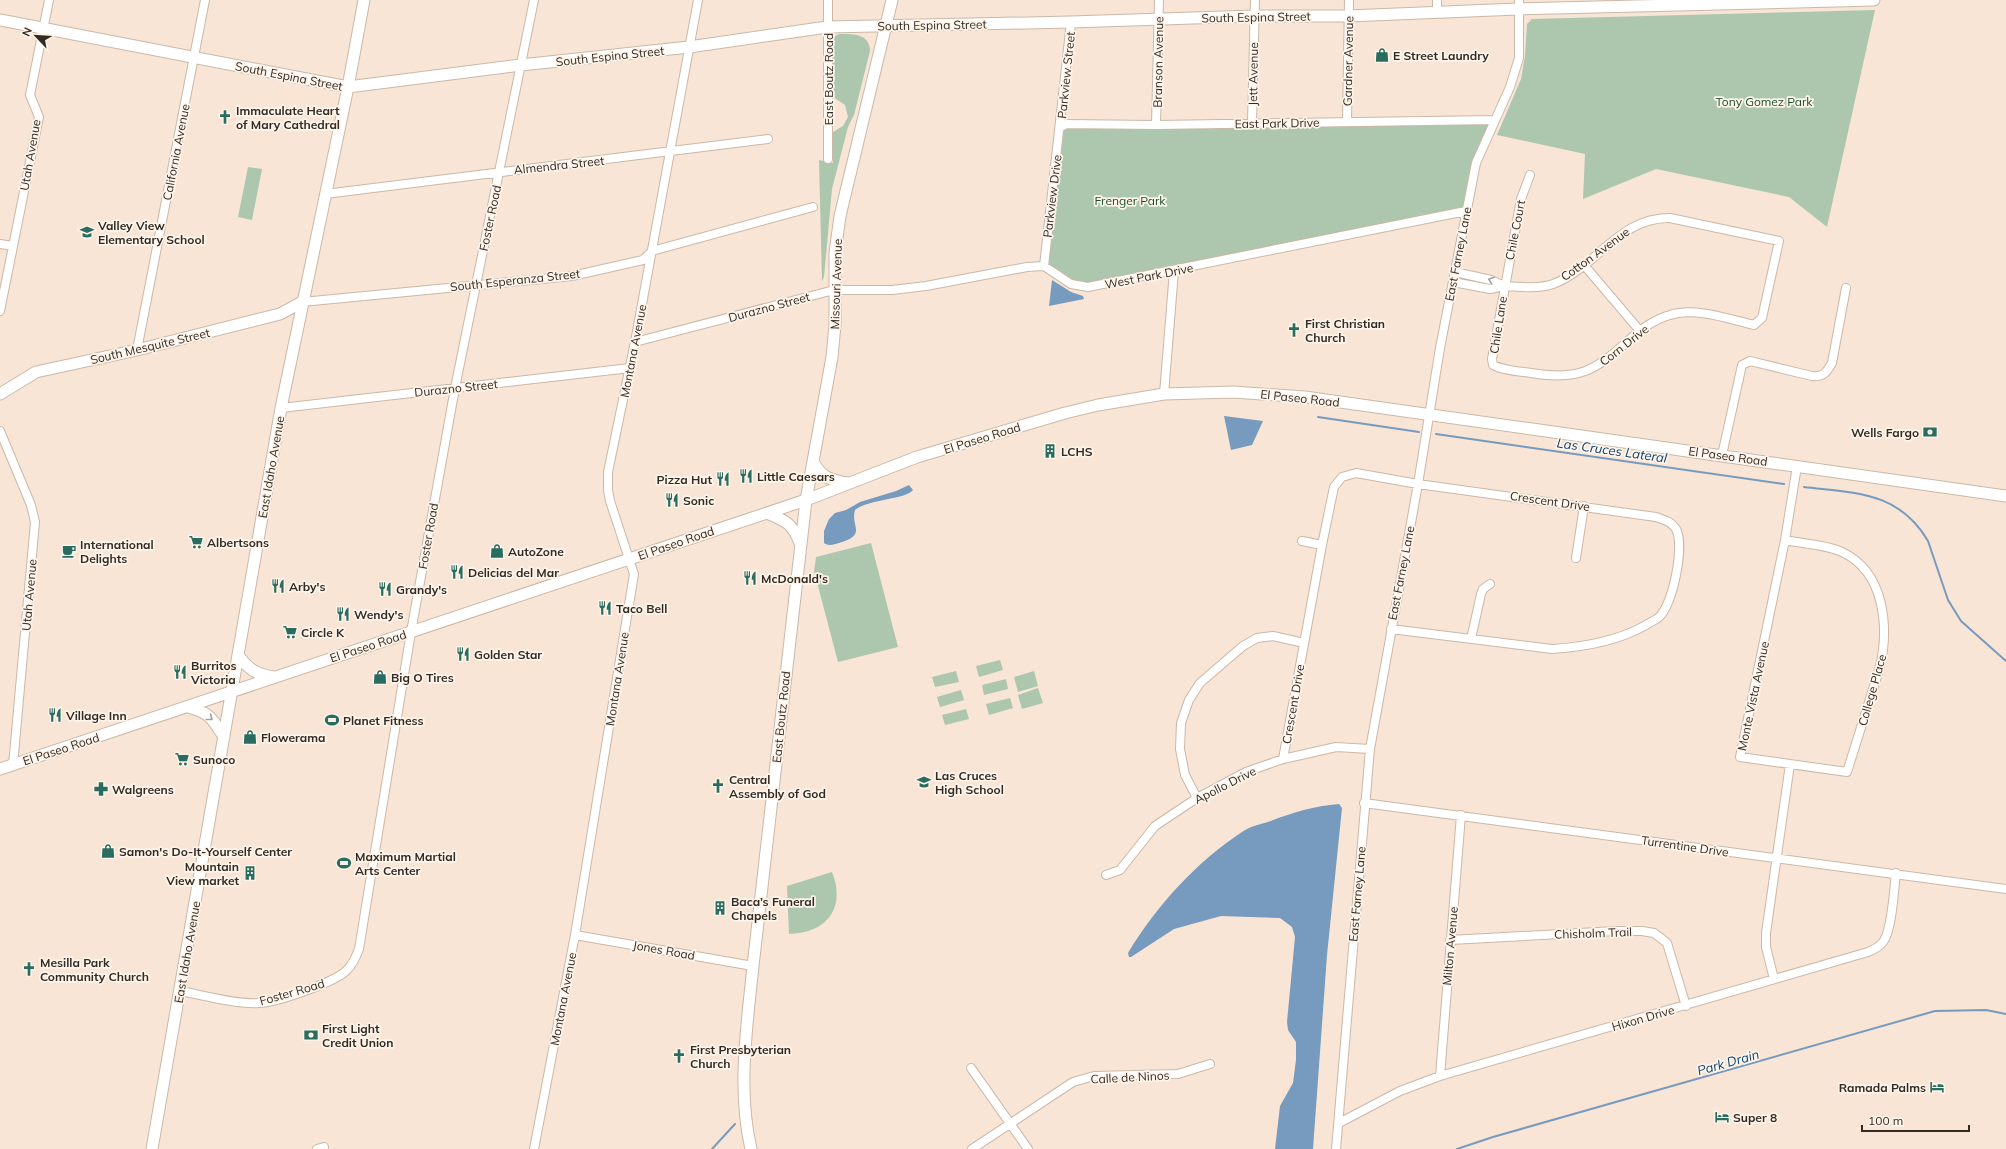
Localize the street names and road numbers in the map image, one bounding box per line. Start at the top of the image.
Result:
street label: South Espina Street [1201,9,1311,25]
street label: Branson Avenue [1150,16,1166,108]
street label: Gardner Avenue [1340,16,1356,106]
street label: South Espina Street [877,17,987,33]
street label: Parkview Street [1054,31,1078,119]
street label: East Boutz Road [821,33,836,125]
street label: Jett Avenue [1245,42,1261,106]
street label: South Espina Street [555,43,665,69]
street label: South Espina Street [234,58,344,94]
street label: California Avenue [159,102,193,202]
street label: East Park Drive [1234,115,1320,131]
street label: Utah Avenue [16,118,44,192]
street label: Almendra Street [513,153,605,177]
street label: Parkview Drive [1039,154,1065,238]
street label: Foster Road [476,184,504,252]
street label: Chile Court [1502,199,1528,261]
street label: East Farney Lane [1442,206,1474,302]
street label: Cotton Avenue [1558,224,1632,284]
street label: Missouri Avenue [827,238,845,330]
street label: West Park Drive [1104,260,1194,292]
street label: South Esperanza Street [449,266,581,294]
street label: Durazno Street [727,289,811,325]
street label: Chile Lane [1486,295,1510,355]
street label: Montana Avenue [617,303,649,399]
street label: Corn Drive [1596,321,1652,369]
street label: South Mesquite Street [89,325,211,367]
street label: Durazno Street [414,376,498,400]
street label: El Paseo Road [1260,386,1340,410]
street label: East Idaho Avenue [255,415,287,519]
street label: El Paseo Road [942,419,1022,457]
street label: El Paseo Road [1688,443,1768,469]
street label: Crescent Drive [1509,488,1591,514]
street label: Foster Road [415,502,441,570]
street label: El Paseo Road [636,523,716,563]
street label: East Farney Lane [1385,525,1417,621]
street label: Utah Avenue [18,558,40,632]
street label: El Paseo Road [328,627,408,665]
street label: Montana Avenue [602,631,632,727]
street label: Monte Vista Avenue [1734,640,1772,752]
street label: College Place [1855,652,1889,728]
street label: Crescent Drive [1279,663,1307,745]
street label: East Boutz Road [769,670,793,764]
street label: El Paseo Road [21,730,101,768]
street label: Apollo Drive [1191,763,1259,807]
street label: Turrentine Drive [1640,832,1730,860]
street label: East Farney Lane [1345,846,1369,942]
street label: East Idaho Avenue [171,900,203,1004]
street label: Milton Avenue [1439,906,1461,986]
street label: Chisholm Trail [1554,924,1632,942]
street label: Jones Road [632,937,696,963]
street label: Montana Avenue [547,951,579,1047]
street label: Foster Road [258,976,326,1008]
street label: Hixon Drive [1610,1002,1676,1034]
street label: Calle de Ninos [1090,1067,1170,1087]

